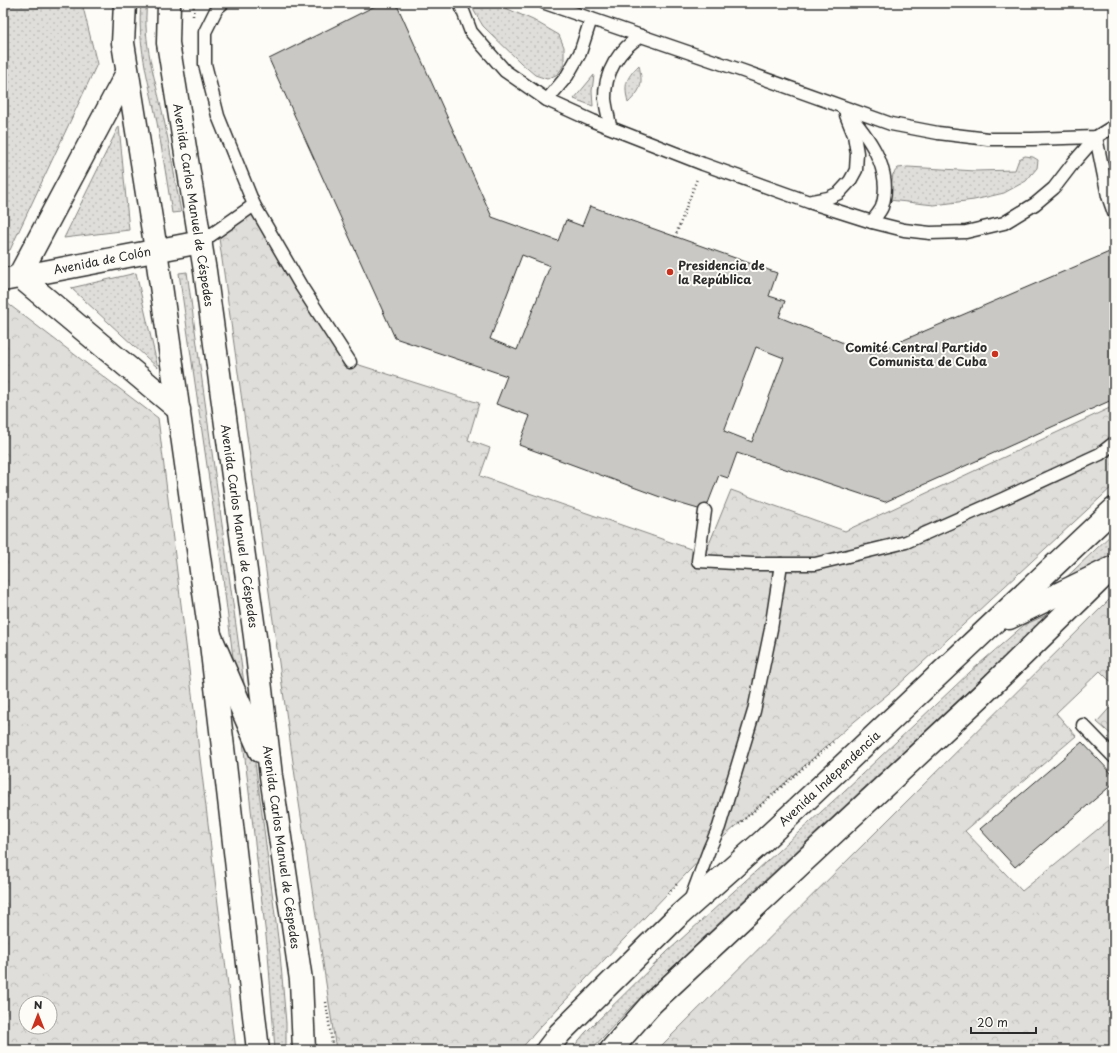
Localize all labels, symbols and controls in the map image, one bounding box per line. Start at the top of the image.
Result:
street label: Avenida Carlos Manuel de Céspedes [169,102,219,308]
street label: Avenida de Colón [52,242,152,278]
place label: Presidencia de la República [678,256,765,288]
marker: Presidencia de la República [665,267,675,277]
place label: Comité Central Partido Comunista de Cuba [845,338,987,370]
marker: Comité Central Partido Comunista de Cuba [990,349,1000,359]
street label: Avenida Carlos Manuel de Céspedes [217,423,263,629]
street label: Avenida Independencia [774,726,884,830]
street label: Avenida Carlos Manuel de Céspedes [259,744,305,950]
north arrow [18,995,58,1035]
text: N [34,996,43,1013]
scale bar [971,1009,1036,1035]
text: 20 m [977,1013,1008,1031]

